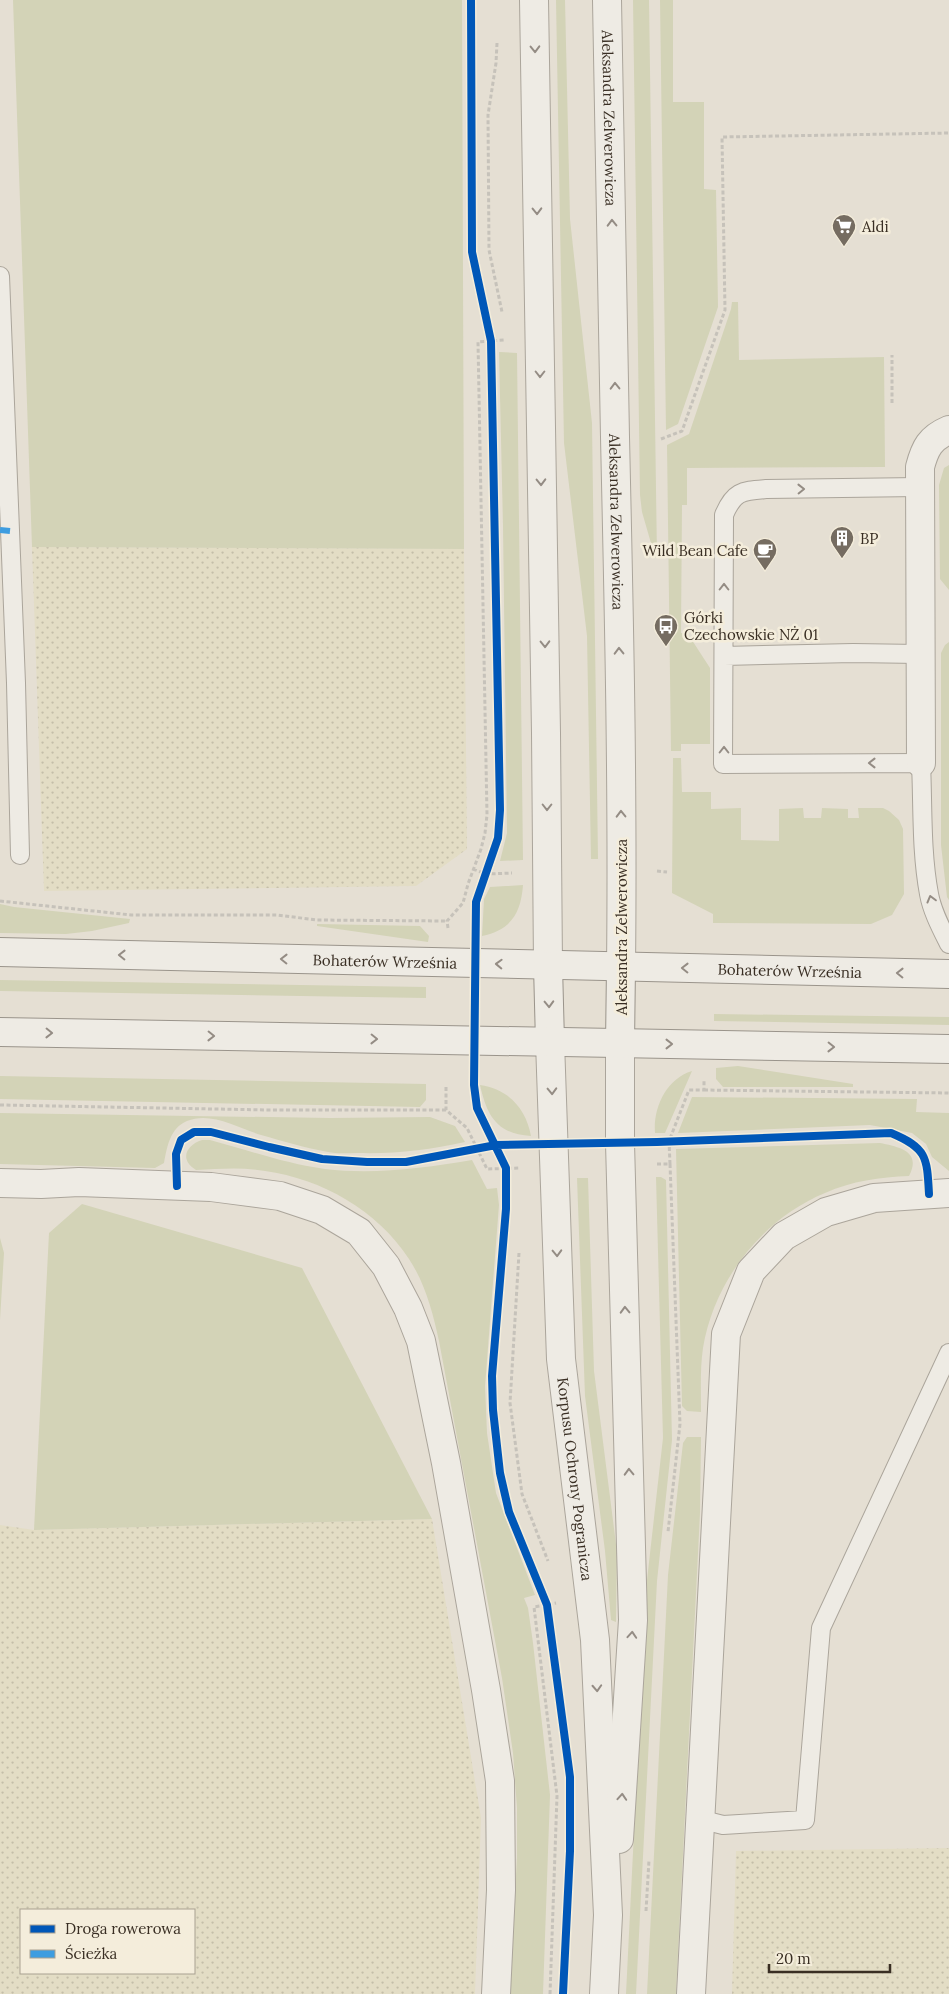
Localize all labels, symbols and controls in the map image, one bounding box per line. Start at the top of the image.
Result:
street label: Aleksandra Zelwerowicza [598,29,621,207]
one-way arrow [530,45,540,53]
one-way arrow [532,208,542,215]
supermarket icon: Aldi [831,213,857,247]
place label: Aldi [861,217,889,236]
one-way arrow [607,219,618,227]
one-way arrow [534,370,545,378]
one-way arrow [610,381,620,389]
street label: Aleksandra Zelwerowicza [605,432,628,611]
one-way arrow [536,478,546,486]
one-way arrow [798,484,806,494]
building icon: BP [829,525,855,559]
place label: BP [860,529,878,548]
cafe icon: Wild Bean Cafe [752,537,778,571]
place label: Wild Bean Cafe [643,541,748,560]
one-way arrow [719,583,729,591]
place label: Górki Czechowskie NŻ 01 [684,608,818,644]
bus stop icon: Górki Czechowskie NŻ 01 [653,613,679,647]
one-way arrow [539,641,550,649]
one-way arrow [614,647,624,654]
one-way arrow [718,746,729,754]
one-way arrow [868,758,876,769]
one-way arrow [542,804,552,811]
one-way arrow [616,809,626,817]
street label: Aleksandra Zelwerowicza [612,839,631,1016]
one-way arrow [926,894,937,903]
one-way arrow [117,950,125,960]
street label: Bohaterów Września [312,950,458,972]
one-way arrow [280,954,288,964]
one-way arrow [495,959,503,970]
street label: Bohaterów Września [717,959,862,981]
one-way arrow [681,963,689,973]
one-way arrow [896,968,904,978]
one-way arrow [544,1000,554,1008]
one-way arrow [45,1028,53,1038]
one-way arrow [208,1031,215,1041]
one-way arrow [370,1034,378,1044]
one-way arrow [666,1039,673,1049]
one-way arrow [828,1042,836,1052]
one-way arrow [547,1088,557,1095]
one-way arrow [552,1250,562,1258]
one-way arrow [619,1306,630,1314]
street label: Korpusu Ochrony Pogranicza [554,1376,597,1582]
one-way arrow [624,1468,634,1476]
one-way arrow [627,1630,638,1638]
one-way arrow [592,1685,603,1693]
one-way arrow [617,1793,628,1801]
legend [20,1909,195,1974]
text: Droga rowerowa [65,1919,181,1938]
scale bar [769,1942,890,1974]
text: Ścieżka [65,1944,118,1963]
text: 20 m [776,1949,811,1968]

